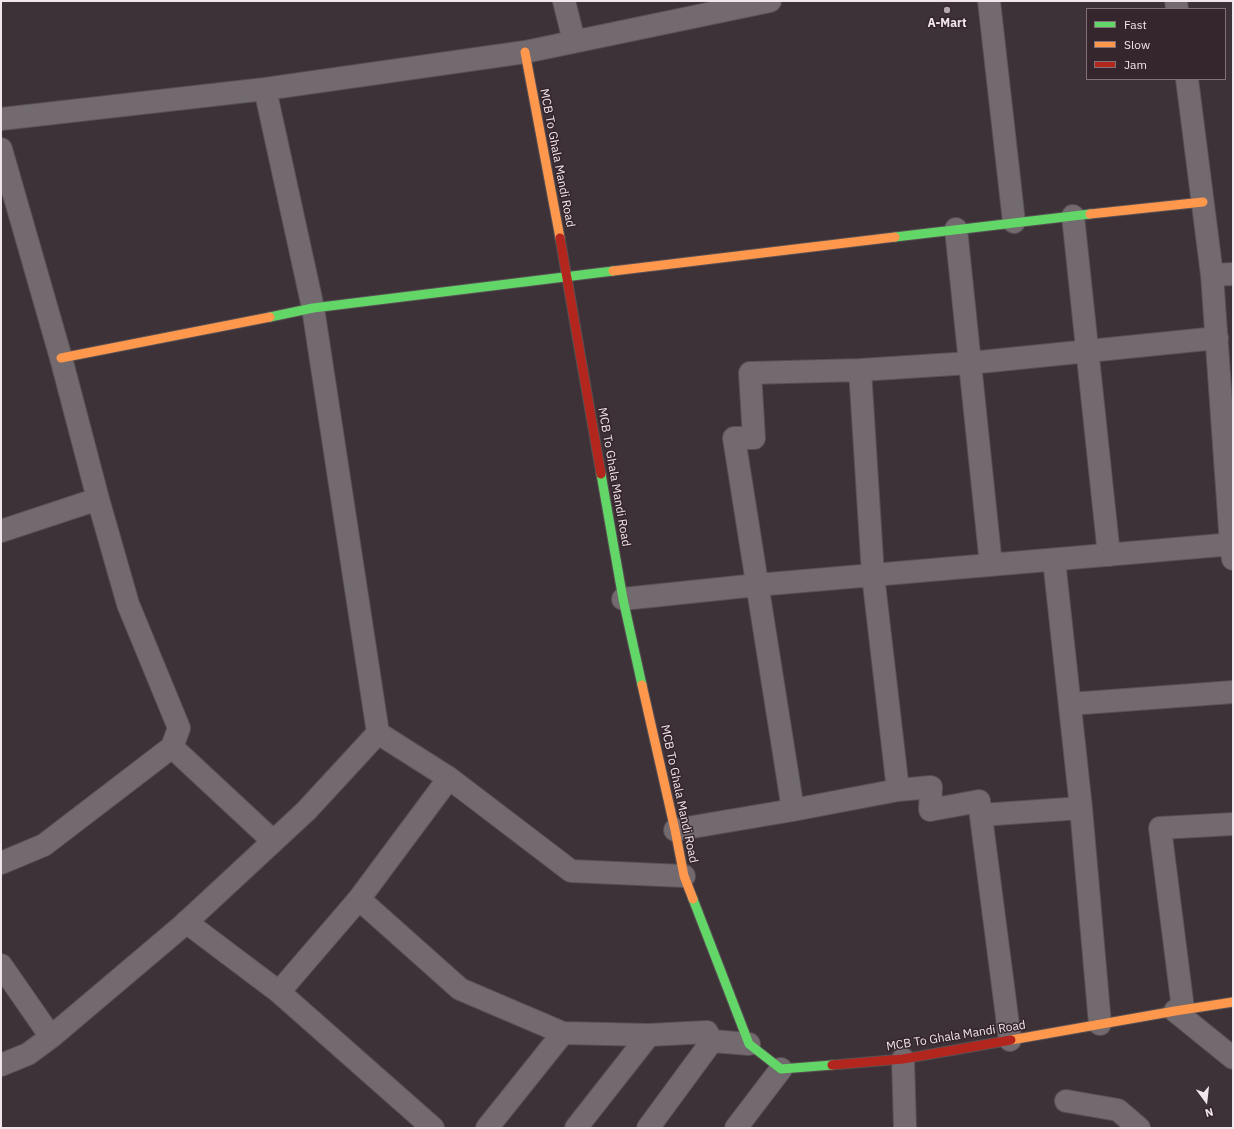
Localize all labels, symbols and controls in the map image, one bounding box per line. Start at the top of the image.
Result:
marker: A-Mart [942,5,952,15]
legend [1086,8,1226,80]
place label: A-Mart [927,17,967,31]
text: Fast [1124,17,1147,32]
text: Slow [1124,37,1150,52]
text: Jam [1124,57,1147,72]
street label: MCB To Ghala Mandi Road [536,87,578,229]
street label: MCB To Ghala Mandi Road [595,406,633,548]
street label: MCB To Ghala Mandi Road [657,724,701,864]
street label: MCB To Ghala Mandi Road [885,1018,1027,1054]
north arrow [1186,1081,1226,1121]
text: N [1203,1105,1215,1120]

